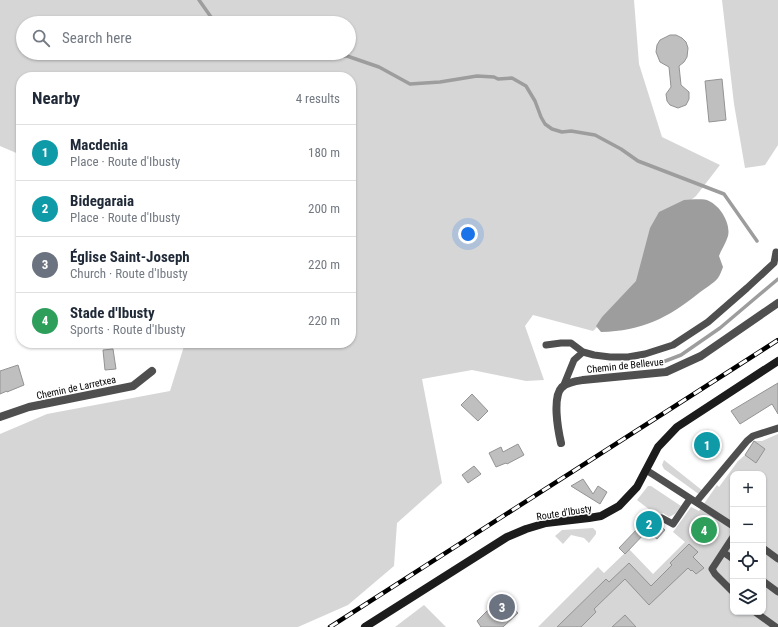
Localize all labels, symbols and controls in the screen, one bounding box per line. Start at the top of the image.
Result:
search box [16,16,356,60]
icon: search [30,27,52,49]
text: Search here [62,29,132,47]
text: Nearby [32,88,80,108]
text: 4 results [296,91,340,106]
text: Macdenia [70,136,128,154]
text: 1 [42,145,48,160]
text: 180 m [308,145,340,160]
text: Place · Route d'Ibusty [70,154,180,169]
text: Bidegaraia [70,192,134,210]
text: 2 [42,201,48,216]
text: 200 m [308,201,340,216]
text: Place · Route d'Ibusty [70,210,180,225]
your location [458,224,478,244]
text: Église Saint-Joseph [70,248,190,266]
text: 3 [42,257,48,272]
text: 220 m [308,257,340,272]
text: Church · Route d'Ibusty [70,266,188,281]
text: Stade d'Ibusty [70,304,155,322]
text: 4 [42,313,48,328]
text: 220 m [308,313,340,328]
text: Sports · Route d'Ibusty [70,322,185,337]
street label: Chemin de Bellevue [586,356,664,375]
street label: Chemin de Larretxea [35,374,117,401]
pin: 1 [694,430,720,460]
map controls [730,471,766,615]
button: + [730,471,766,507]
street label: Route d'Ibusty [536,503,592,522]
button: − [730,507,766,543]
pin: 2 [636,509,662,539]
pin: 4 [691,515,717,545]
button: locate [730,543,766,579]
button: layers [730,579,766,615]
pin: 3 [489,592,515,622]

